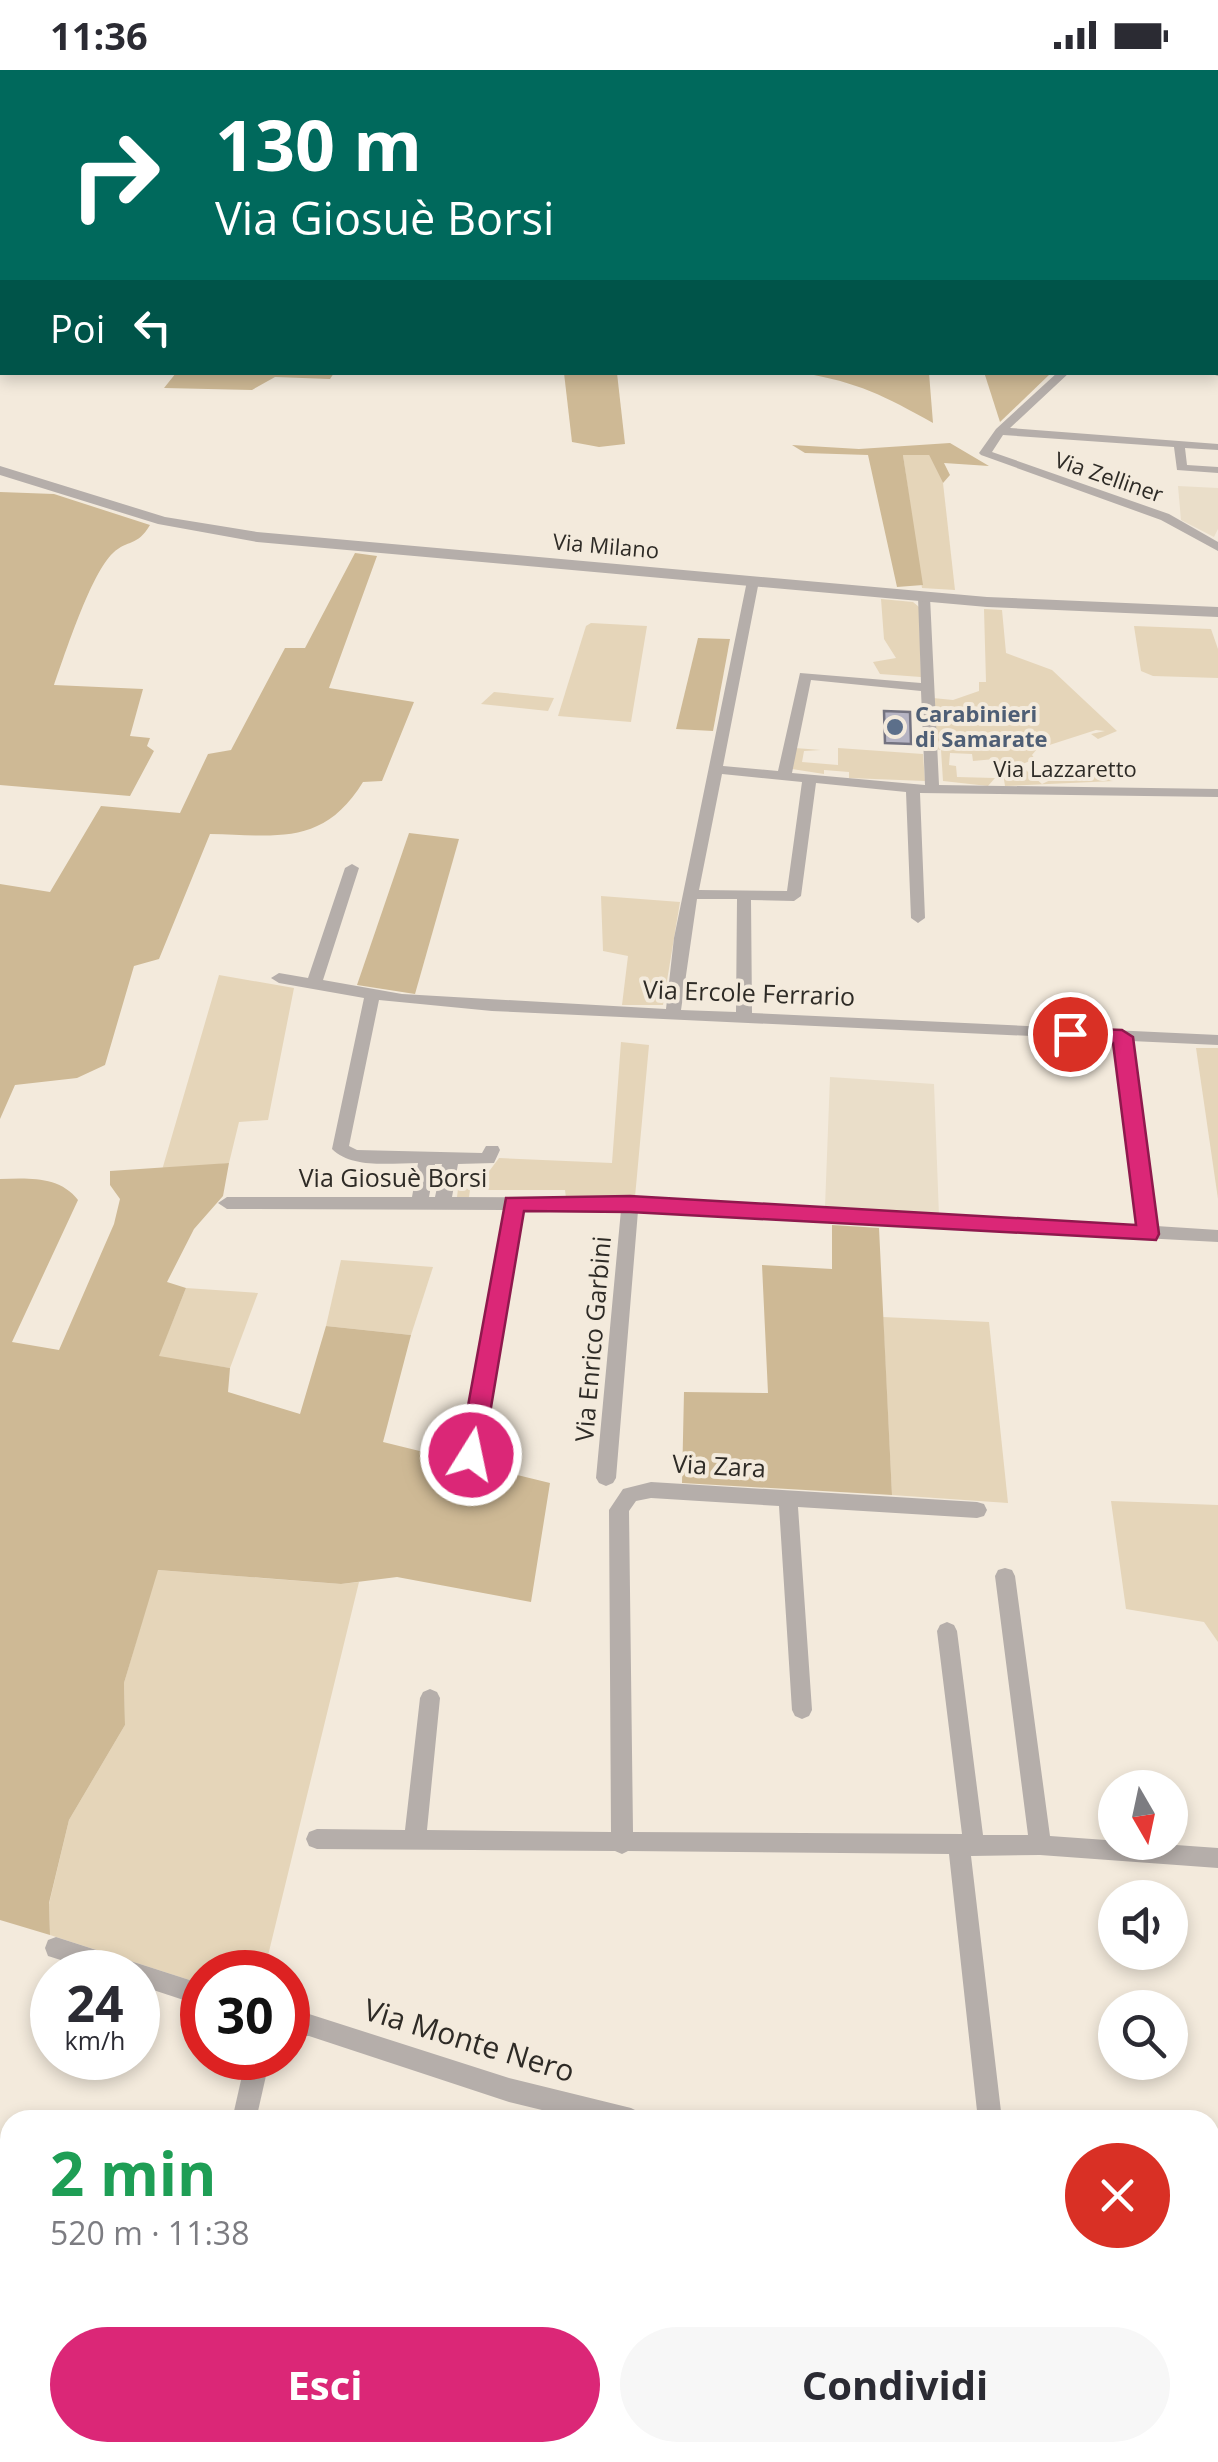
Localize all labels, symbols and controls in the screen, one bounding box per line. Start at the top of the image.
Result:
text: 11:36 [50,9,148,61]
text: 130 m [215,96,422,192]
icon: right [50,110,180,240]
text: Via Giosuè Borsi [215,187,554,248]
icon: left [125,300,180,355]
text: Poi [50,302,105,354]
street label: Via Zelliner [1051,443,1168,509]
street label: Via Milano [552,525,660,565]
place label: Carabinieri di Samarate [915,698,1047,753]
marker: Carabinieri di Samarate [884,716,906,738]
street label: Via Lazzaretto [993,753,1137,783]
street label: Via Ercole Ferrario [642,971,856,1013]
pin [1028,992,1113,1077]
icon: arrive [1043,1007,1098,1062]
street label: Via Giosuè Borsi [299,1160,487,1194]
street label: Via Enrico Garbini [566,1235,618,1443]
position arrow [419,1403,523,1507]
street label: Via Zara [671,1446,767,1484]
north arrow [1098,1770,1188,1860]
map controls [1098,1770,1188,2080]
button: sound [1098,1880,1188,1970]
speed limit sign: 30 [180,1950,310,2080]
text: 24 [66,1969,124,2037]
street label: Via Monte Nero [359,1988,580,2091]
button: search [1098,1990,1188,2080]
text: km/h [65,2023,125,2057]
text: 2 min [50,2132,217,2214]
button: close [1065,2143,1170,2248]
text: 520 m · 11:38 [50,2211,249,2254]
button: Esci [50,2327,600,2442]
button: Condividi [620,2327,1170,2442]

